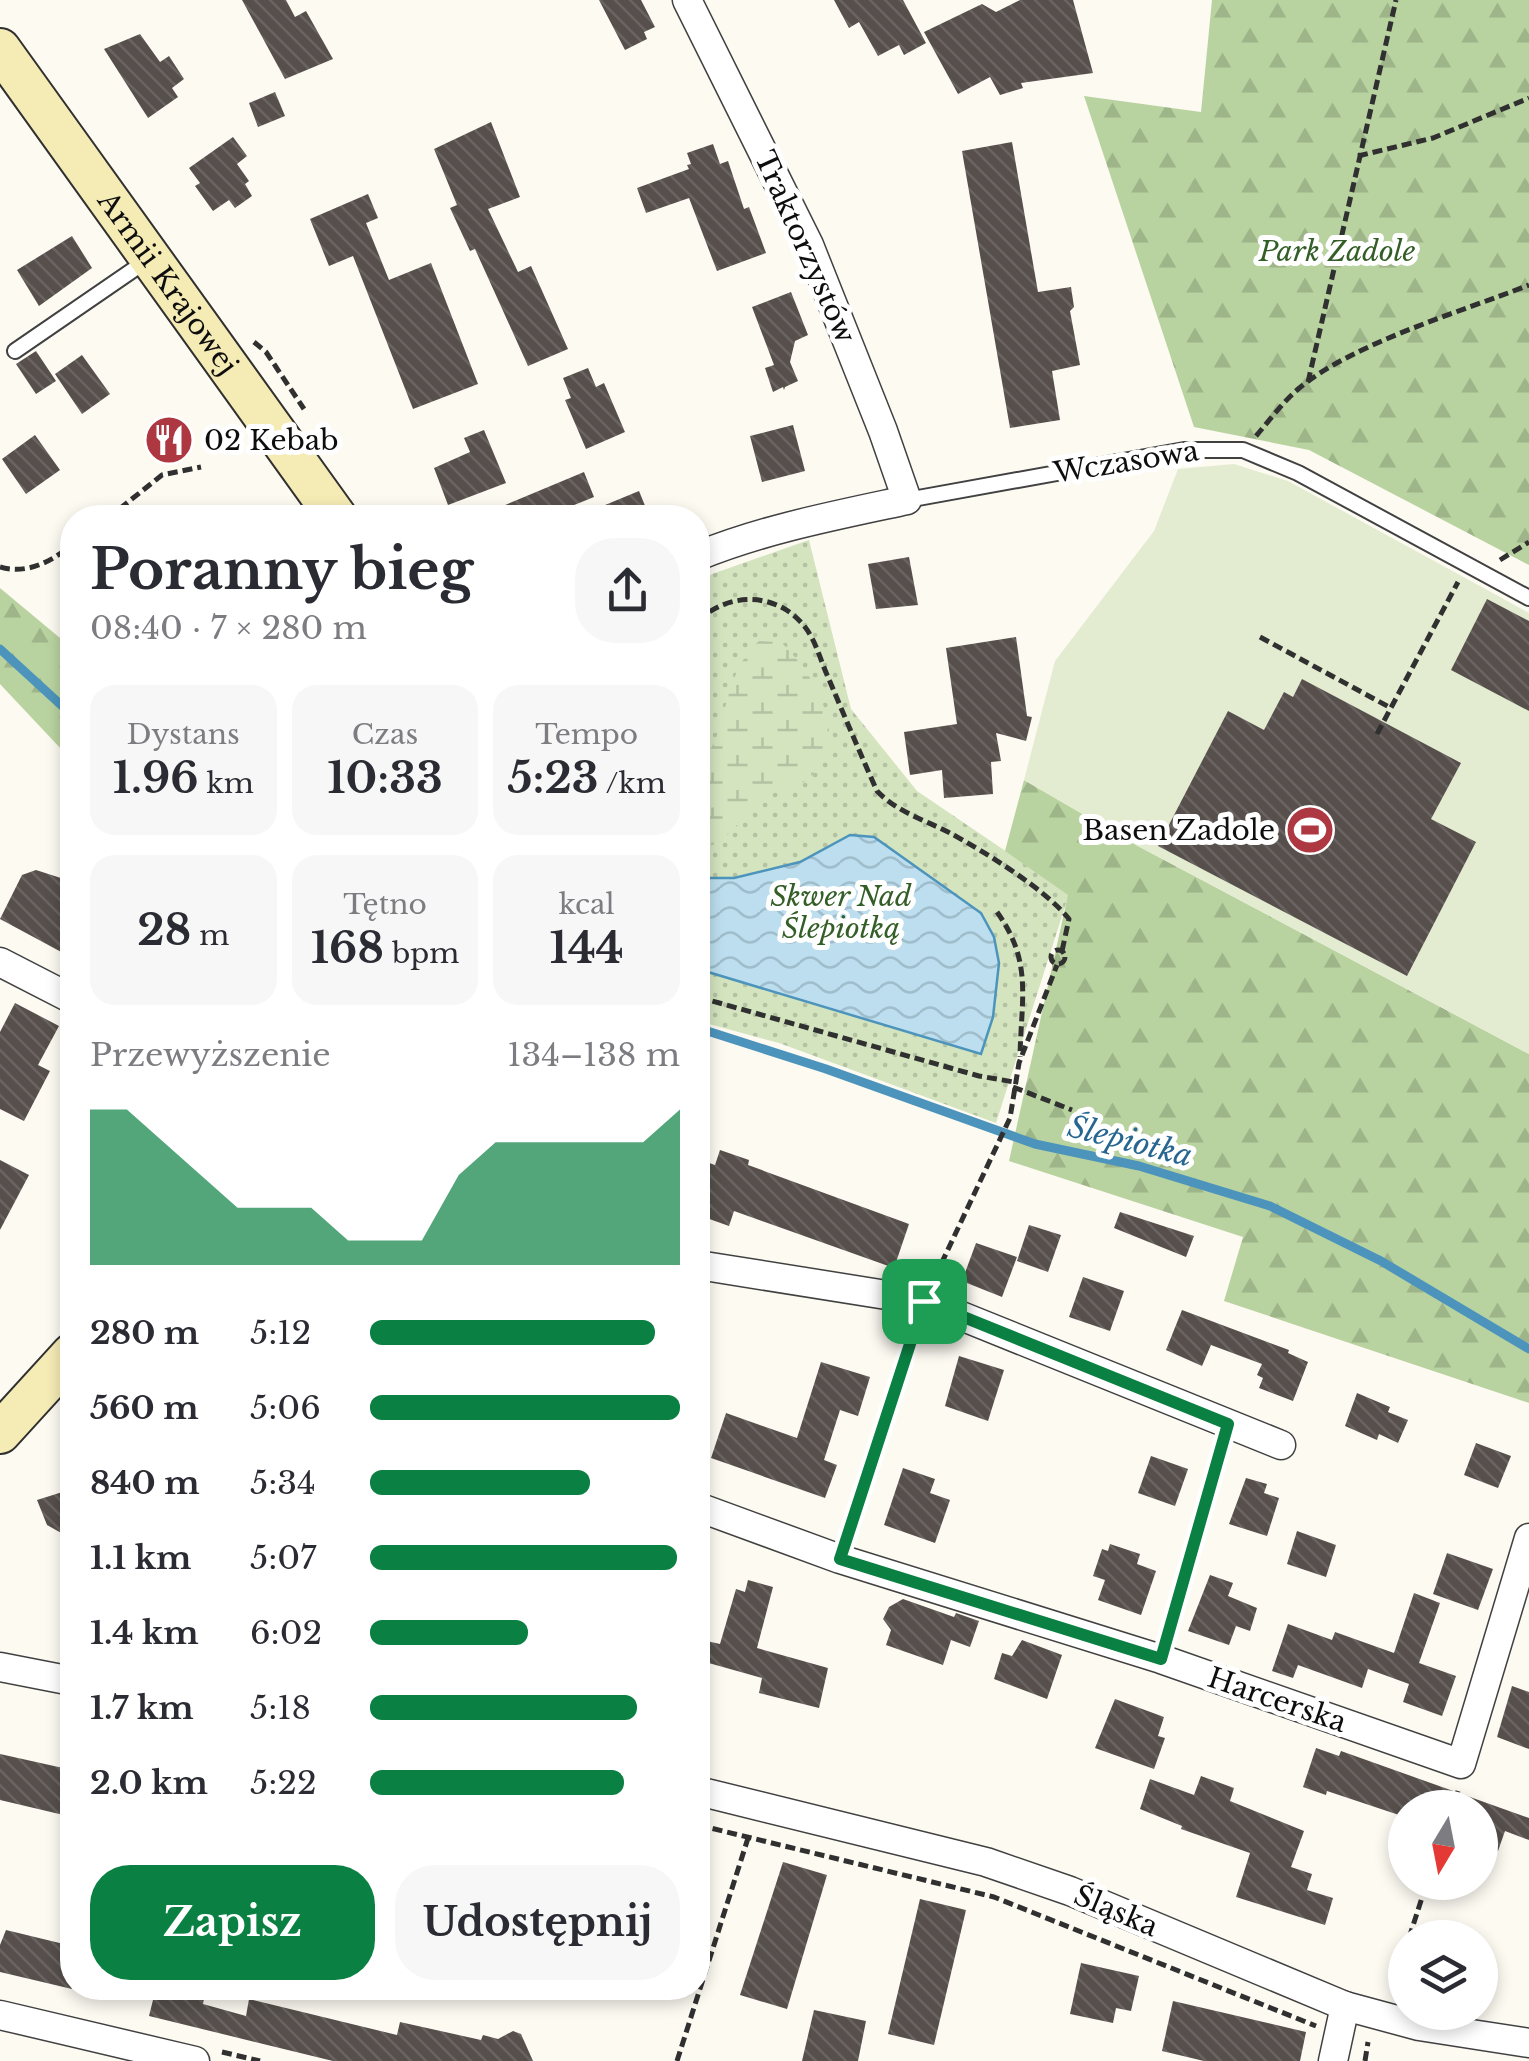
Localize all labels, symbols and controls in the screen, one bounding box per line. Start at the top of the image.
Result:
street label: Traktorzystów [747,145,863,349]
street label: Armii Krajowej [90,184,246,381]
park label: Park Zadole [1258,234,1415,269]
restaurant icon: 02 Kebab [143,414,195,466]
place label: 02 Kebab [204,423,339,458]
street label: Wczasowa [1050,433,1202,491]
text: Poranny bieg [90,536,473,604]
button: share [575,538,680,643]
text: 08:40 · 7 × 280 m [90,608,367,648]
text: Dystans [127,717,240,752]
text: Czas [352,717,418,752]
text: Tempo [535,717,638,752]
text: 1.96 [113,752,199,804]
text: 10:33 [327,752,443,804]
text: 5:23 [508,752,599,804]
text: km [199,766,254,801]
text: /km [599,766,666,801]
sports icon: Basen Zadole [1284,804,1336,856]
place label: Basen Zadole [1082,813,1275,848]
park label: Skwer Nad Ślepiotką [770,879,912,946]
text: Tętno [343,887,427,922]
text: kcal [559,887,615,922]
text: 28 [137,904,191,956]
text: m [191,918,229,953]
text: 168 [311,922,384,974]
text: 144 [550,922,624,974]
text: bpm [384,936,459,971]
text: Przewyższenie [90,1035,331,1075]
text: 134–138 m [507,1035,680,1075]
water label: Ślepiotka [1064,1108,1196,1174]
pin [882,1259,967,1344]
icon: arrive [897,1274,952,1329]
text: 280 m [90,1313,199,1353]
text: 5:12 [250,1313,311,1353]
text: 560 m [90,1388,199,1428]
text: 5:06 [250,1388,321,1428]
text: 840 m [90,1463,200,1503]
text: 5:34 [250,1463,316,1503]
text: 1.1 km [90,1538,191,1578]
text: 5:07 [250,1538,316,1578]
text: 1.4 km [90,1613,199,1653]
text: 6:02 [250,1613,322,1653]
street label: Harcerska [1203,1660,1351,1740]
text: 1.7 km [90,1688,194,1728]
text: 5:18 [250,1688,311,1728]
text: 2.0 km [90,1763,208,1803]
text: 5:22 [250,1763,317,1803]
north arrow [1388,1790,1498,1900]
map controls [1388,1790,1498,2030]
button: Zapisz [90,1865,375,1980]
button: Udostępnij [395,1865,680,1980]
street label: Śląska [1069,1878,1164,1945]
button: layers [1388,1920,1498,2030]

